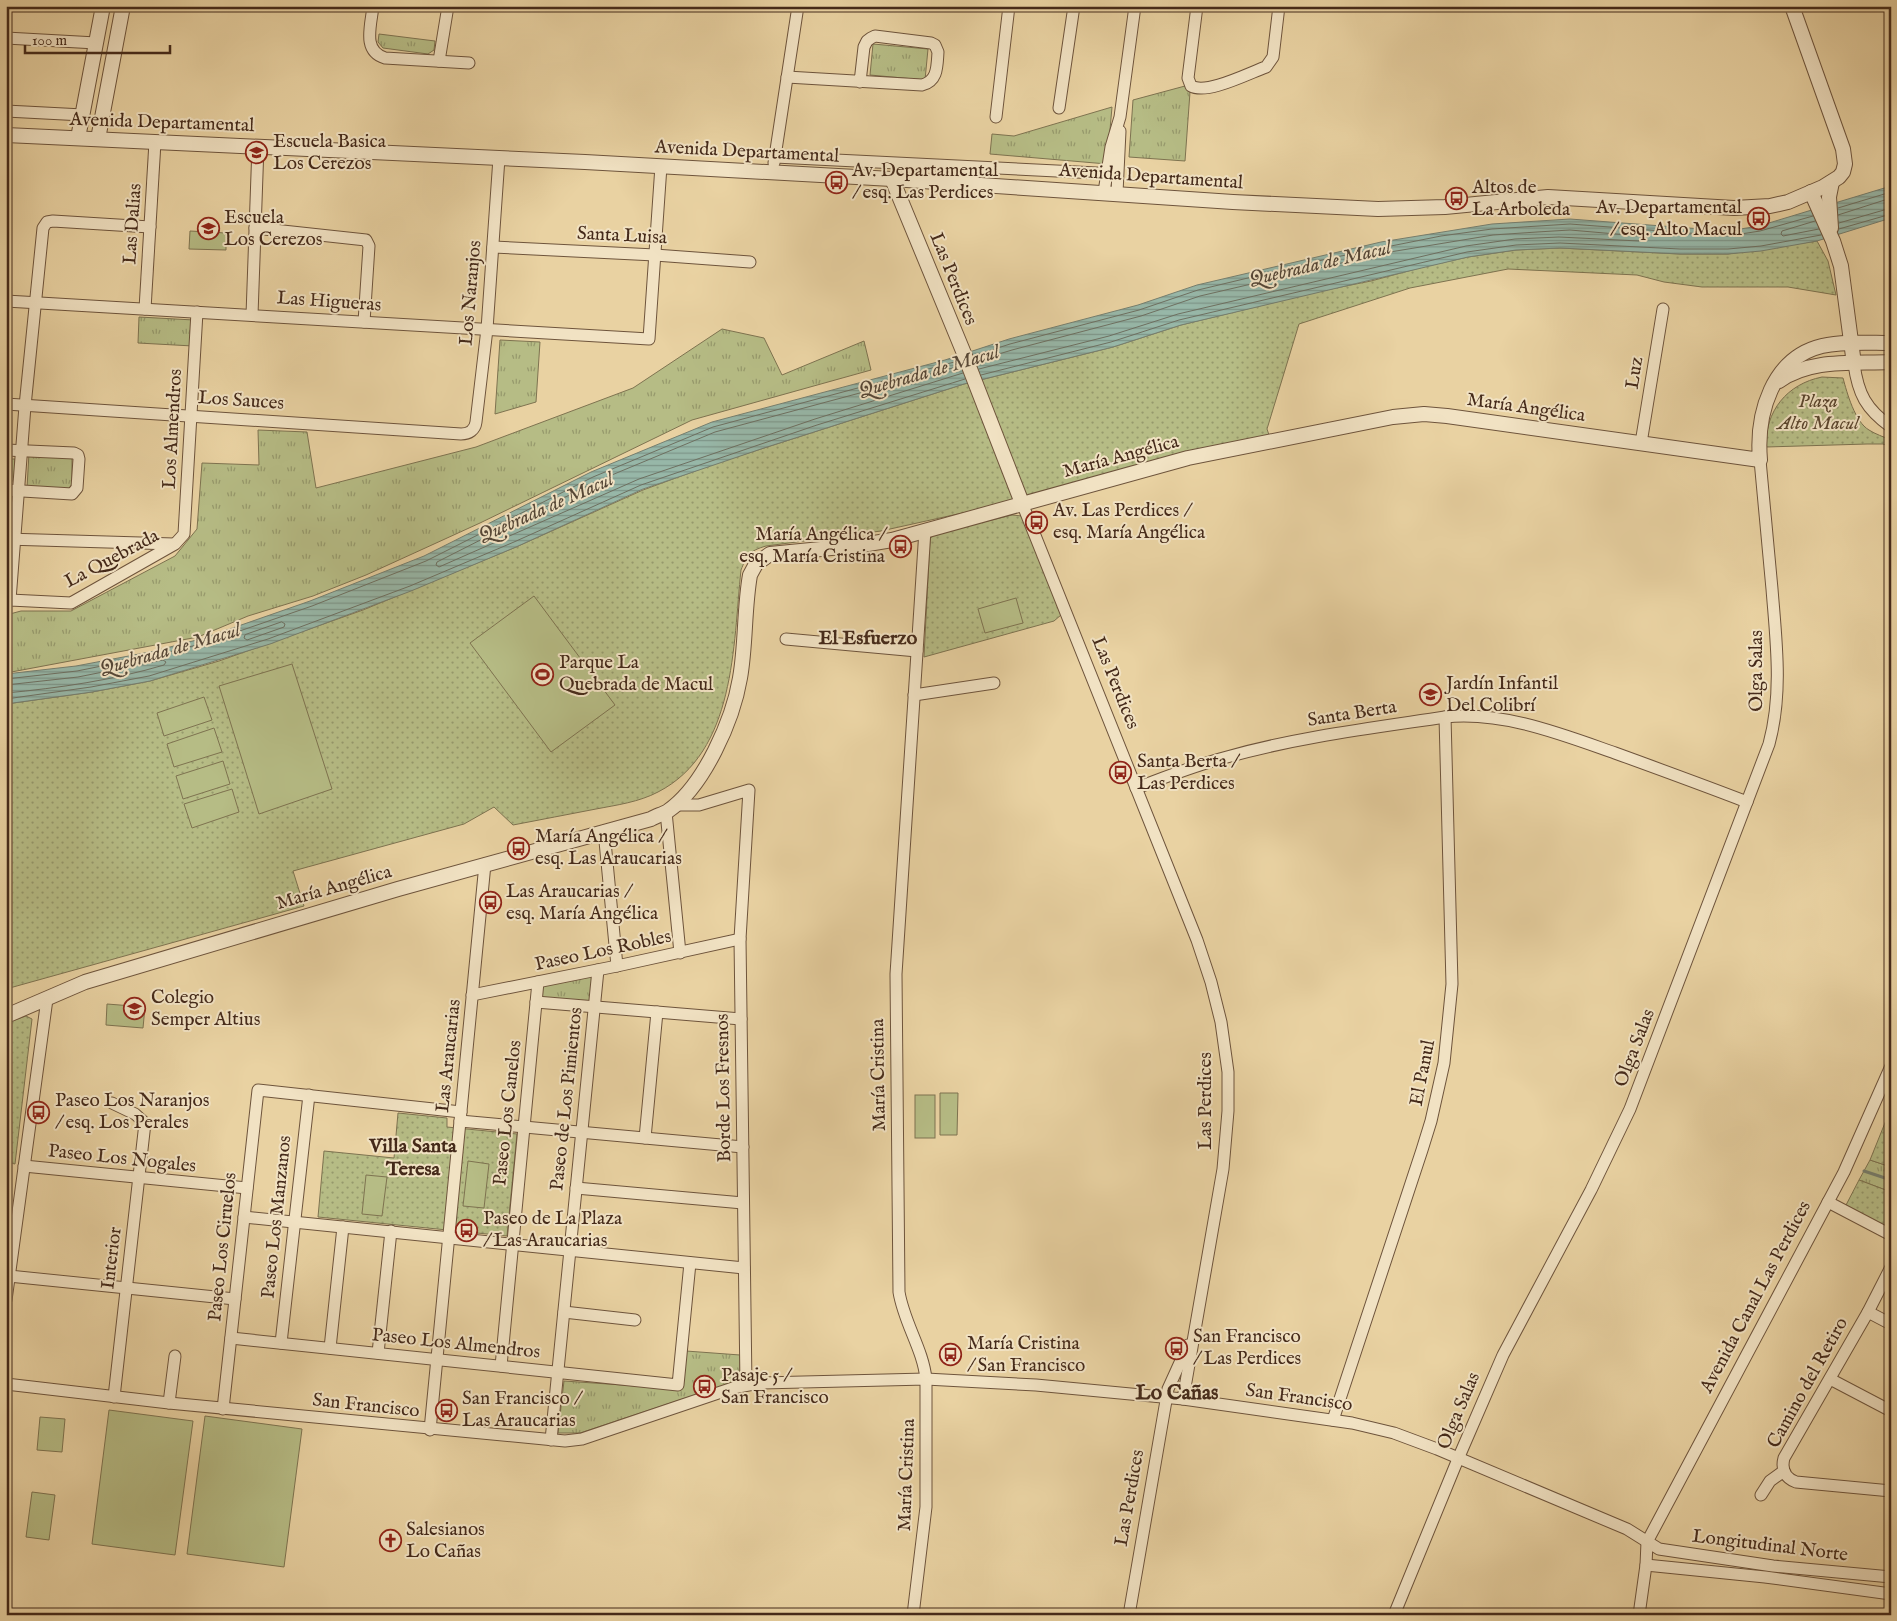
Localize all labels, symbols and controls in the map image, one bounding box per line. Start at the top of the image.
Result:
scale bar [25,22,170,54]
text: 100 m [32,31,68,50]
street label: Avenida Departamental [68,108,255,138]
place label: Escuela Basica Los Cerezos [273,130,387,176]
street label: Avenida Departamental [653,135,841,169]
school or university icon: Escuela Basica Los Cerezos [245,141,269,165]
place label: Av. Departamental / esq. Las Perdices [851,159,999,205]
street label: Avenida Departamental [1057,159,1245,195]
bus stop icon: Av. Departamental / esq. Las Perdices [824,170,848,194]
place label: Altos de La Arboleda [1471,176,1571,222]
street label: Las Dalias [118,183,148,265]
bus stop icon: Altos de La Arboleda [1444,187,1468,211]
place label: Av. Departamental / esq. Alto Macul [1595,196,1743,242]
place label: Escuela Los Cerezos [224,206,322,252]
bus stop icon: Av. Departamental / esq. Alto Macul [1746,207,1770,231]
school or university icon: Escuela Los Cerezos [196,217,220,241]
street label: Santa Luisa [576,222,668,250]
street label: Las Perdices [924,229,982,329]
water label: Quebrada de Macul [1247,235,1396,293]
street label: Los Naranjos [454,239,488,347]
street label: Las Higueras [276,286,382,318]
water label: Quebrada de Macul [856,339,1005,405]
street label: Luz [1621,355,1649,391]
street label: Los Almendros [158,368,188,490]
street label: Los Sauces [197,386,285,416]
street label: María Angélica [1465,388,1587,428]
park label: Plaza Alto Macul [1775,390,1860,436]
street label: María Angélica [1060,430,1182,484]
water label: Quebrada de Macul [475,466,620,550]
place label: Av. Las Perdices / esq. María Angélica [1052,499,1206,545]
bus stop icon: Av. Las Perdices / esq. María Angélica [1025,510,1049,534]
place label: María Angélica / esq. María Cristina [739,523,889,569]
street label: La Quebrada [61,524,164,594]
bus stop icon: María Angélica / esq. María Cristina [889,534,913,558]
water label: Quebrada de Macul [97,617,246,683]
district label: El Esfuerzo [819,626,918,651]
street label: Olga Salas [1745,630,1769,712]
street label: Las Perdices [1086,633,1144,733]
place label: Parque La Quebrada de Macul [559,651,714,697]
sports icon: Parque La Quebrada de Macul [531,662,555,686]
place label: Jardín Infantil Del Colibrí [1444,672,1559,718]
school or university icon: Jardín Infantil Del Colibrí [1418,683,1442,707]
street label: Santa Berta [1306,695,1399,733]
place label: Santa Berta / Las Perdices [1137,750,1241,796]
bus stop icon: Santa Berta / Las Perdices [1109,761,1133,785]
place label: María Angélica / esq. Las Araucarias [535,825,682,871]
bus stop icon: María Angélica / esq. Las Araucarias [507,836,531,860]
street label: María Angélica [273,860,395,916]
place label: Las Araucarias / esq. María Angélica [506,880,659,926]
bus stop icon: Las Araucarias / esq. María Angélica [478,891,502,915]
street label: Paseo Los Robles [533,925,673,977]
place label: Colegio Semper Altius [151,986,260,1032]
school or university icon: Colegio Semper Altius [123,997,147,1021]
street label: Las Araucarias [431,998,467,1114]
street label: Paseo de Los Pimientos [545,1006,589,1192]
street label: Olga Salas [1609,1006,1661,1090]
street label: Borde Los Fresnos [711,1013,737,1163]
street label: María Cristina [866,1018,892,1132]
street label: El Panul [1405,1037,1441,1108]
street label: Paseo Los Canelos [488,1039,528,1187]
street label: Las Perdices [1194,1052,1218,1150]
place label: Paseo Los Naranjos / esq. Los Perales [55,1089,209,1135]
bus stop icon: Paseo Los Naranjos / esq. Los Perales [27,1100,51,1124]
street label: Paseo Los Manzanos [257,1134,297,1300]
district label: Villa Santa Teresa [368,1134,457,1182]
street label: Paseo Los Nogales [47,1139,197,1179]
street label: Paseo Los Ciruelos [203,1171,243,1323]
street label: Avenida Canal Las Perdices [1695,1197,1817,1398]
place label: Paseo de La Plaza / Las Araucarias [483,1207,623,1253]
bus stop icon: Paseo de La Plaza / Las Araucarias [455,1218,479,1242]
street label: Interior [96,1225,128,1291]
street label: Camino del Retiro [1762,1313,1854,1453]
street label: Paseo Los Almendros [371,1323,541,1365]
place label: San Francisco / Las Perdices [1193,1325,1301,1371]
place label: María Cristina / San Francisco [967,1332,1085,1378]
bus stop icon: San Francisco / Las Perdices [1165,1336,1189,1360]
bus stop icon: María Cristina / San Francisco [939,1343,963,1367]
place label: Pasaje 5 / San Francisco [721,1364,829,1410]
street label: Olga Salas [1432,1369,1486,1453]
bus stop icon: Pasaje 5 / San Francisco [693,1375,717,1399]
street label: San Francisco [1244,1379,1354,1417]
district label: Lo Cañas [1136,1380,1218,1407]
place label: San Francisco / Las Araucarias [462,1387,584,1433]
street label: San Francisco [311,1388,421,1424]
bus stop icon: San Francisco / Las Araucarias [434,1398,458,1422]
street label: María Cristina [893,1417,921,1532]
street label: Las Perdices [1110,1448,1150,1548]
place label: Salesianos Lo Cañas [406,1518,485,1564]
street label: Longitudinal Norte [1691,1525,1850,1568]
church icon: Salesianos Lo Cañas [378,1529,402,1553]

